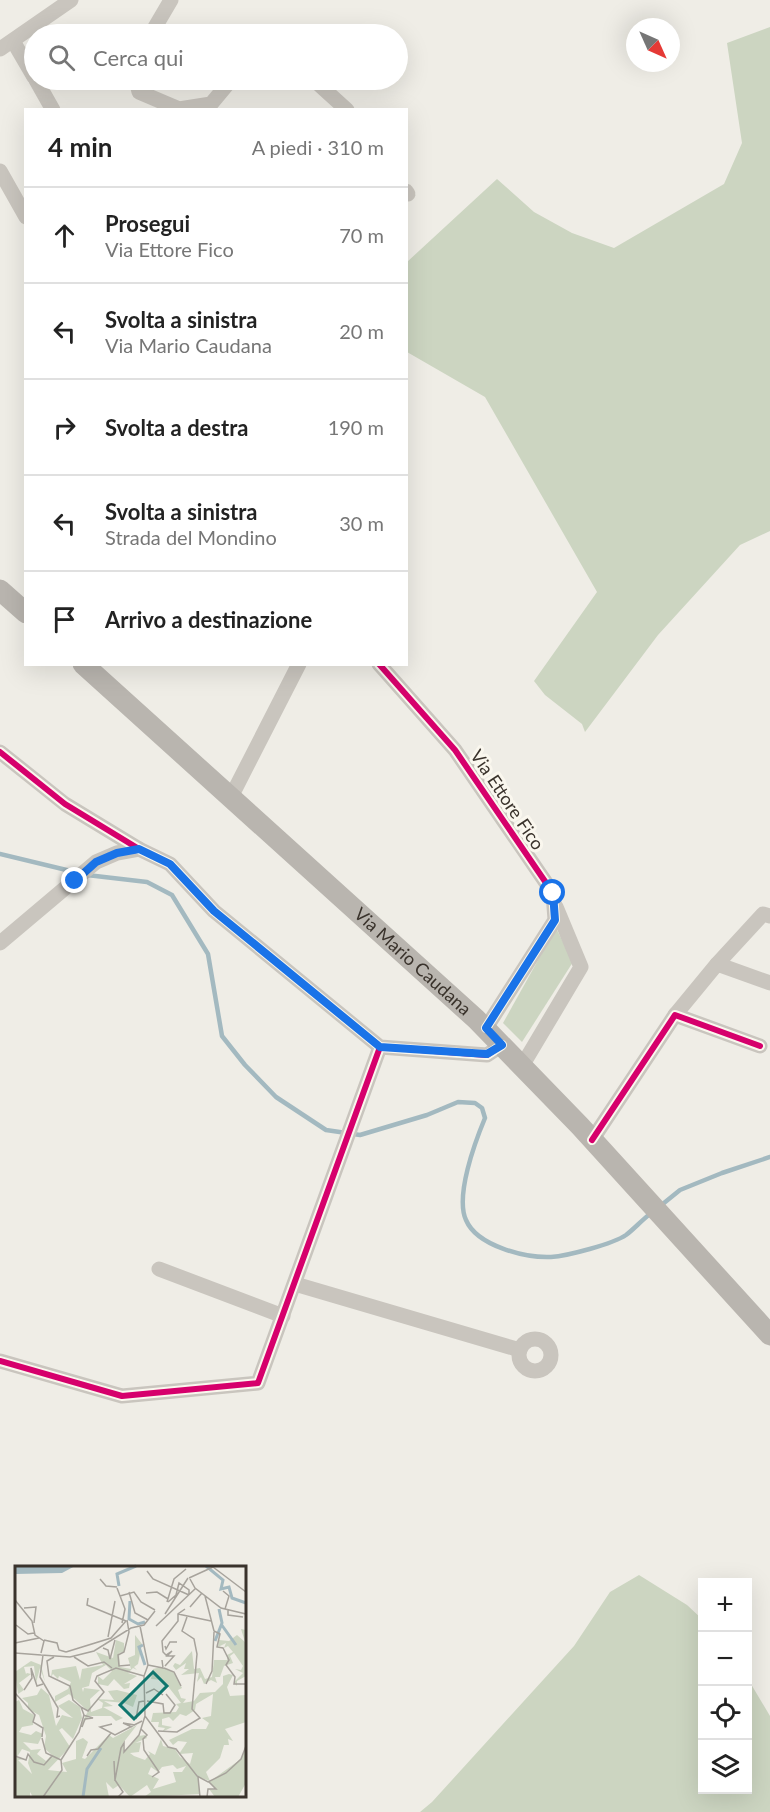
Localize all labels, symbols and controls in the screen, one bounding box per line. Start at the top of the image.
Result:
north arrow [626,18,680,72]
search box [24,24,408,90]
icon: search [45,41,78,74]
text: Cerca qui [93,44,184,71]
text: 4 min [48,131,112,163]
text: A piedi · 310 m [252,135,384,159]
text: Prosegui [105,210,190,237]
icon: ahead [48,219,81,252]
text: 70 m [339,223,384,247]
text: Via Ettore Fico [105,237,234,261]
text: Svolta a sinistra [105,306,257,333]
icon: left [48,315,81,348]
text: 20 m [339,319,384,343]
text: Via Mario Caudana [105,333,272,357]
icon: right [48,411,81,444]
text: Svolta a destra [105,414,248,441]
text: 190 m [328,415,384,439]
text: Svolta a sinistra [105,498,257,525]
icon: left [48,507,81,540]
text: 30 m [339,511,384,535]
text: Strada del Mondino [105,525,277,549]
icon: arrive [48,603,81,636]
text: Arrivo a destinazione [105,606,312,633]
street label: Via Ettore Fico [466,745,549,854]
route end [61,867,87,893]
route start [539,879,565,905]
street label: Via Mario Caudana [350,902,476,1019]
inset map [15,1566,246,1797]
map controls [698,1578,752,1794]
button: + [698,1578,752,1632]
button: − [698,1632,752,1686]
button: locate [698,1686,752,1740]
button: layers [698,1740,752,1794]

